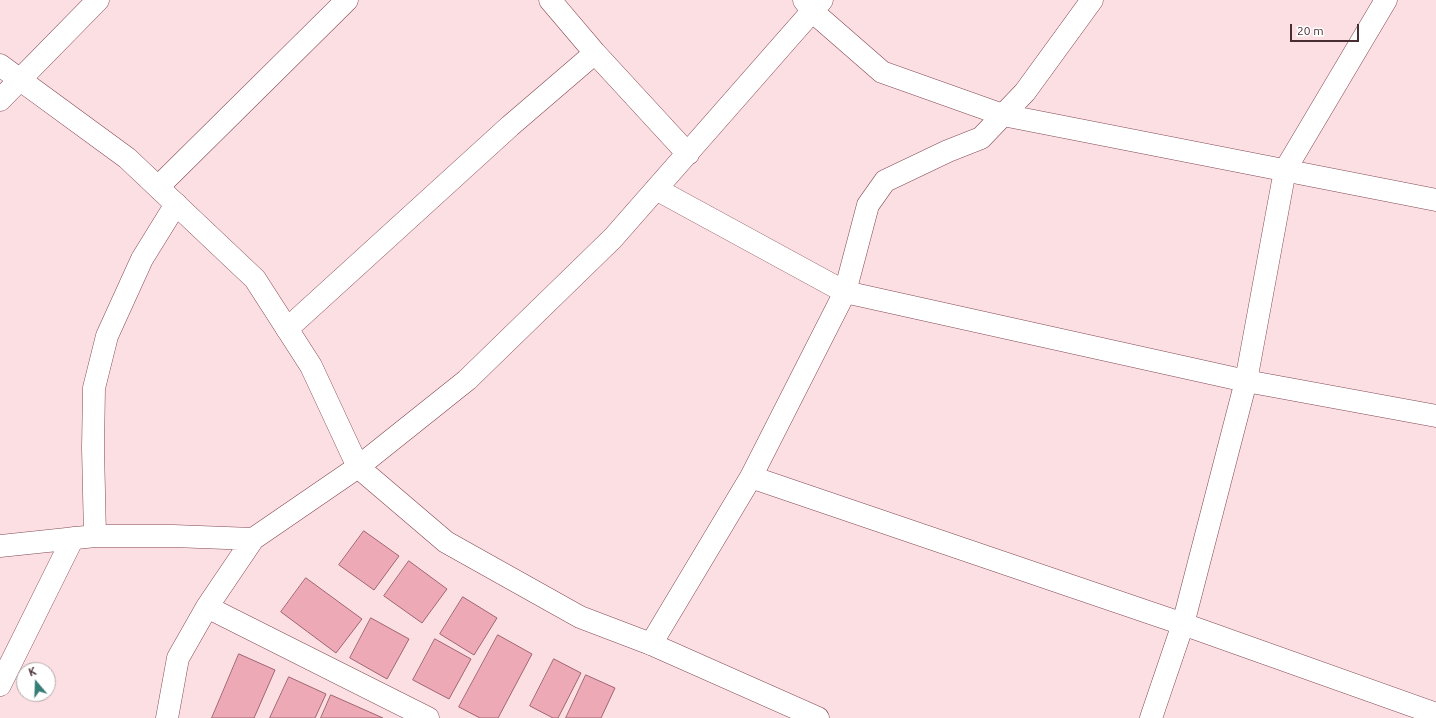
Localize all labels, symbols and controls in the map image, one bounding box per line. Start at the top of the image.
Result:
scale bar [1292,16,1361,42]
text: 20 m [1297,24,1324,37]
north arrow [16,662,56,702]
text: K [27,665,38,678]

